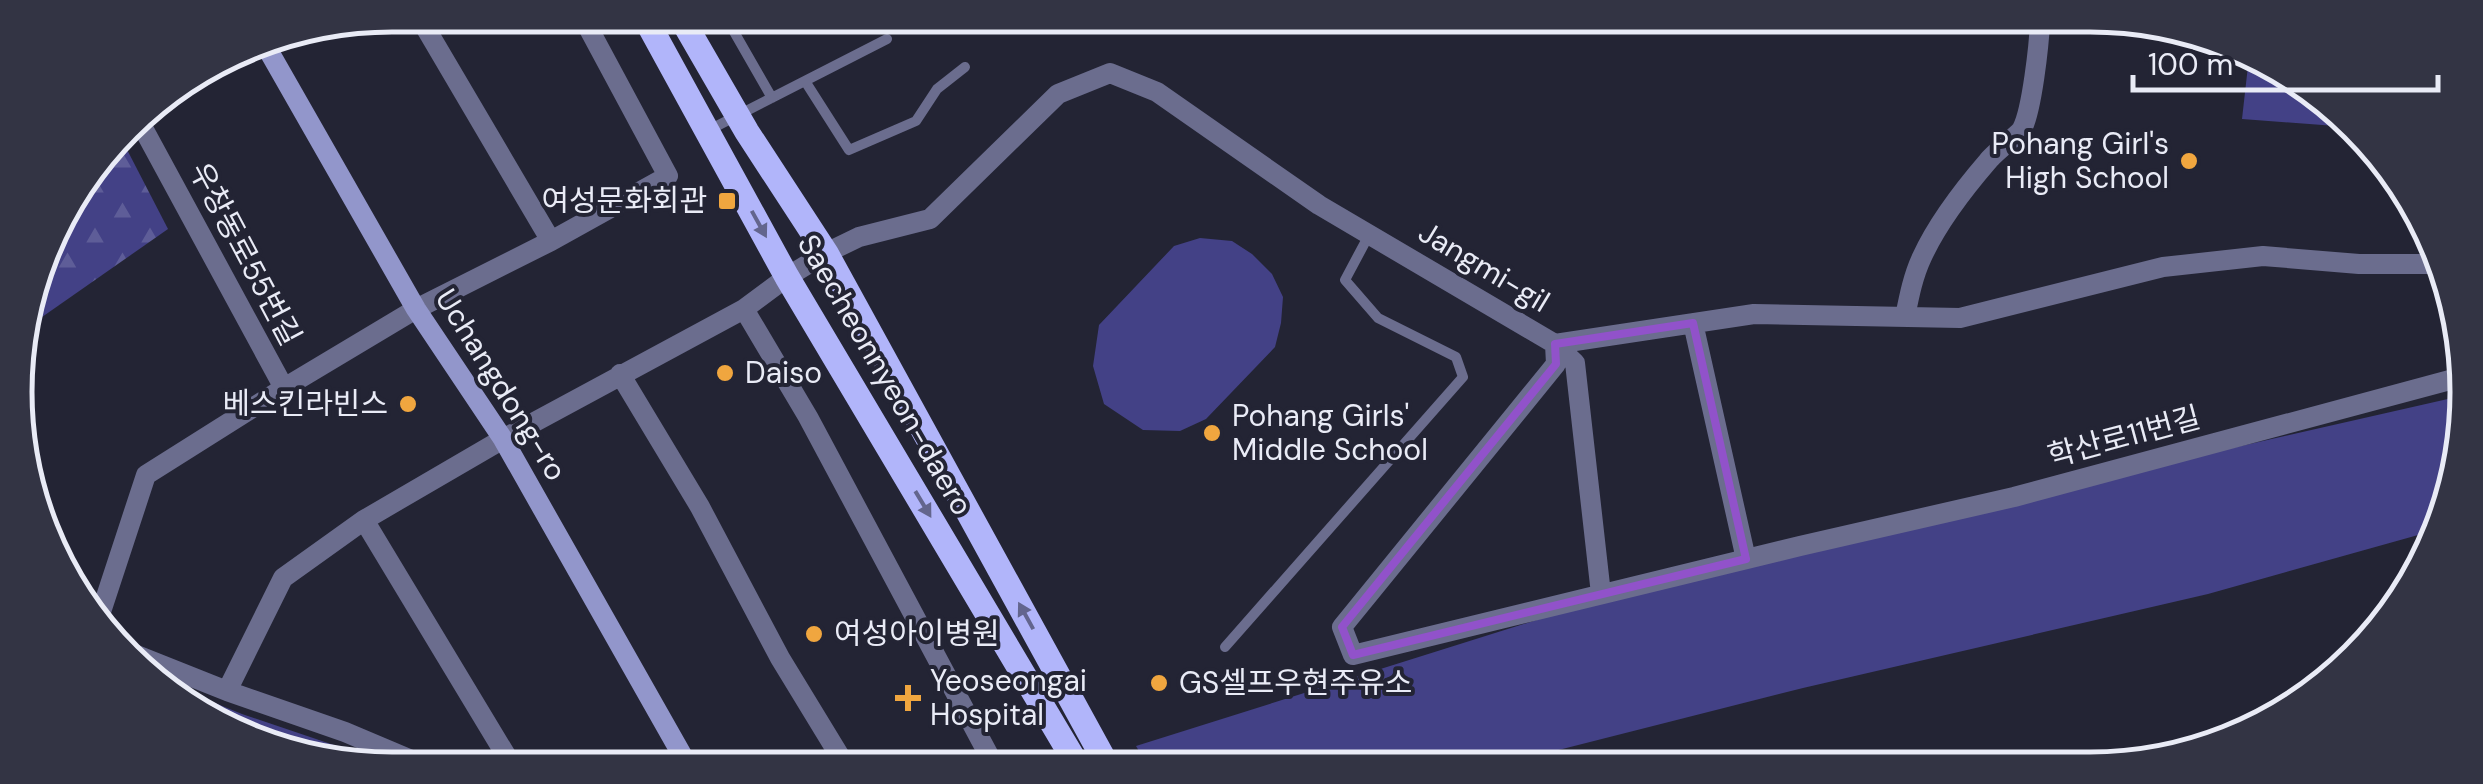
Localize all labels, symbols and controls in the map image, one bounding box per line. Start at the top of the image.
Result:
scale bar [2133,30,2438,92]
text: 100 m [2148,45,2233,84]
place label: Pohang Girl's High School [1992,124,2169,197]
marker: Pohang Girl's High School [2178,150,2200,172]
street label: 우창동로55번길 [181,155,310,352]
place label: 여성문화회관 [541,181,707,220]
marker: 여성문화회관 [716,190,738,212]
one-way arrow [750,209,767,238]
street label: Jangmi-gil [1412,212,1557,321]
street label: Saecheonnyeon-daero [789,227,982,522]
street label: Uchangdong-ro [427,282,576,488]
place label: Daiso [745,353,822,392]
marker: Daiso [714,362,736,384]
place label: 베스킨라빈스 [222,384,388,423]
marker: 베스킨라빈스 [397,393,419,415]
place label: Pohang Girls' Middle School [1232,396,1428,469]
street label: 학산로11번길 [2043,397,2205,476]
marker: Pohang Girls' Middle School [1201,422,1223,444]
one-way arrow [914,490,931,518]
one-way arrow [1017,602,1034,631]
place label: 여성아이병원 [834,614,1000,653]
marker: 여성아이병원 [803,623,825,645]
place label: Yeoseongai Hospital [930,661,1087,734]
place label: GS셀프우현주유소 [1179,663,1412,702]
marker: GS셀프우현주유소 [1148,672,1170,694]
marker: Yeoseongai Hospital [895,685,921,711]

